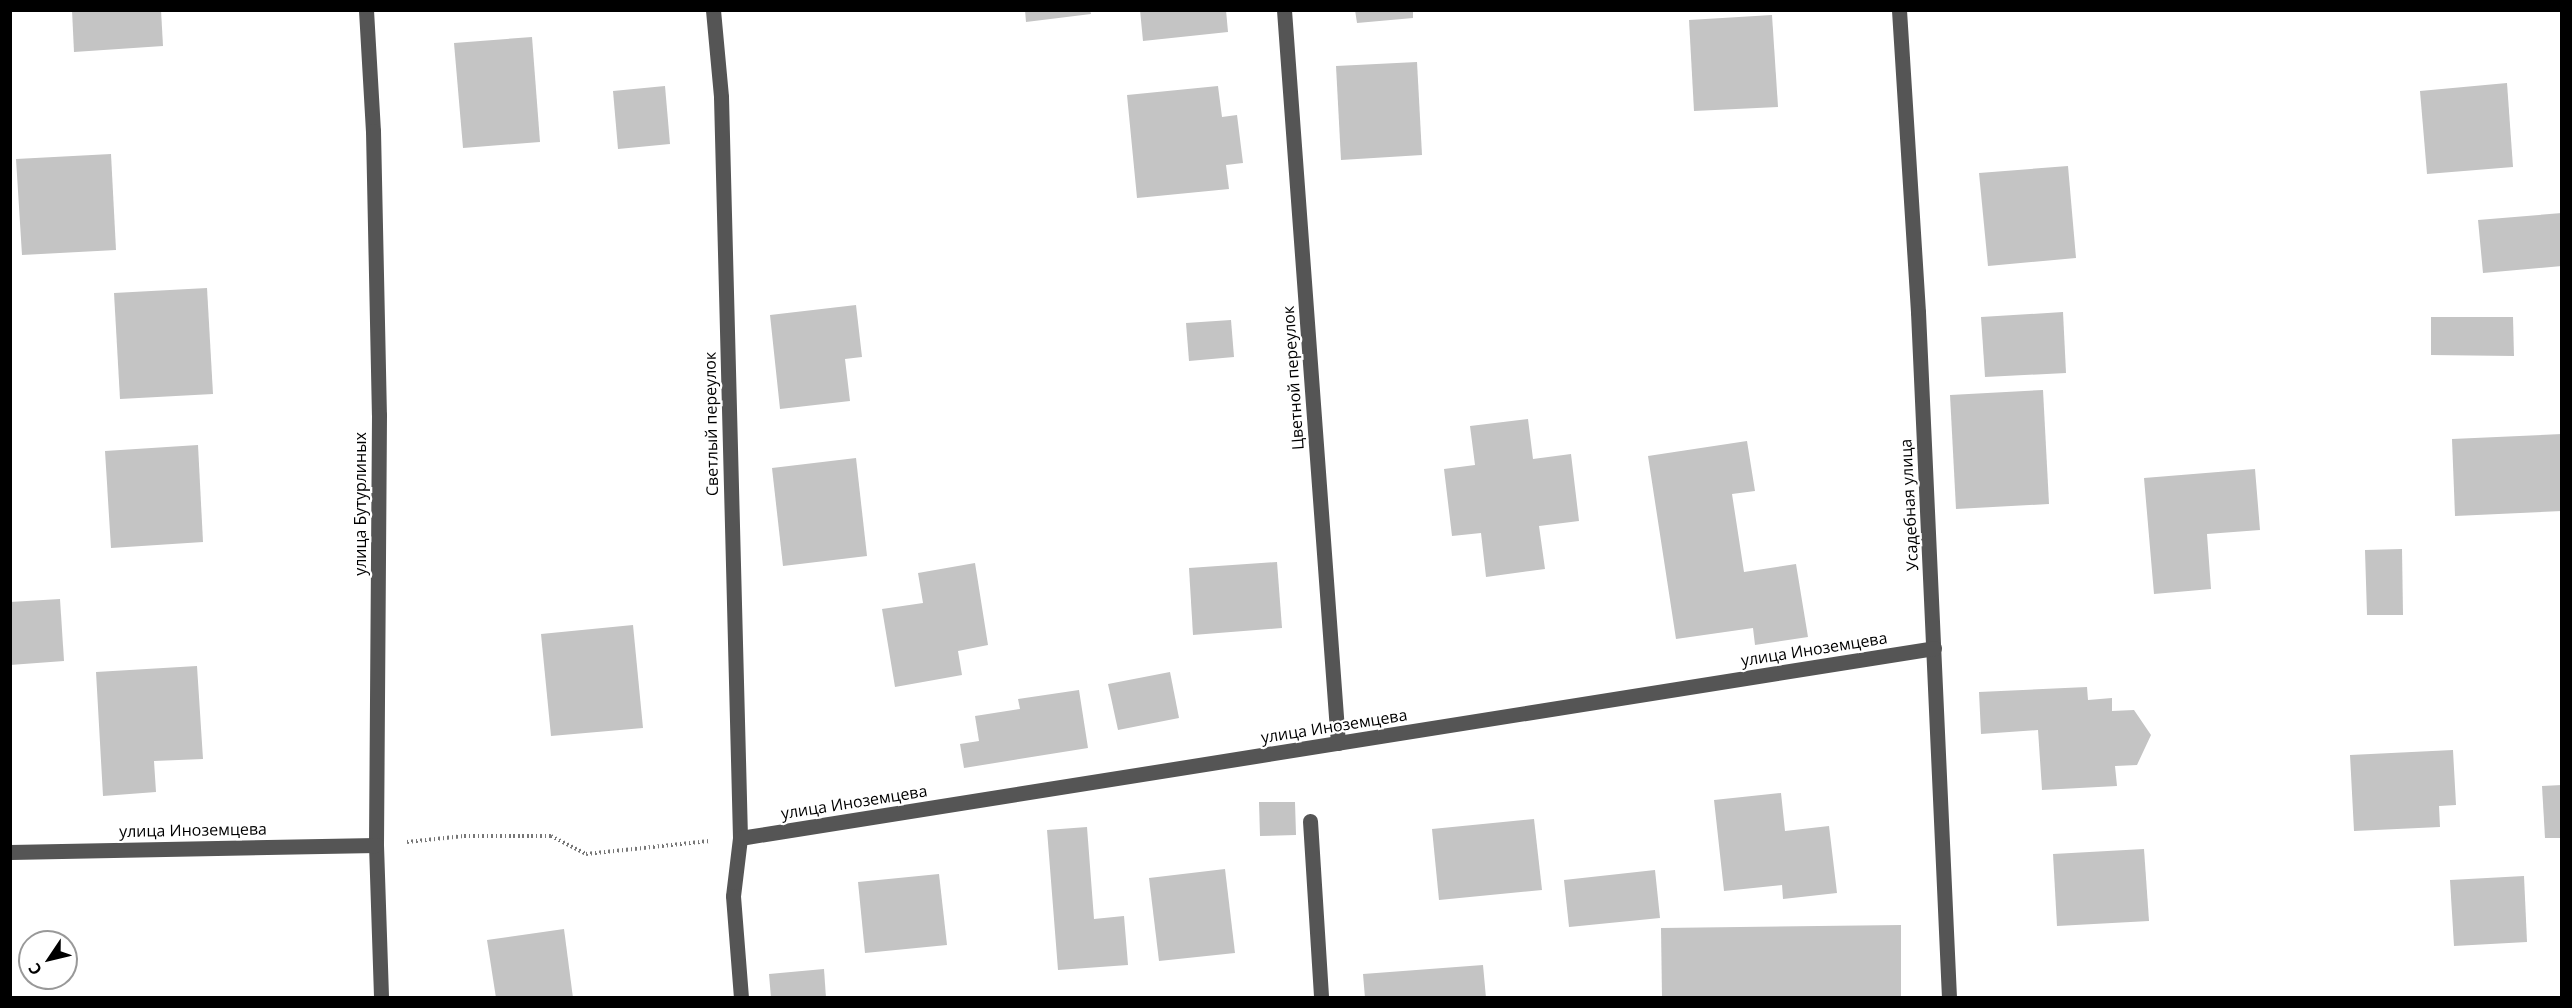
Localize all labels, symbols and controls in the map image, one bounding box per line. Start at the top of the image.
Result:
street label: Цветной переулок [1278,305,1308,451]
street label: Светлый переулок [700,352,722,496]
street label: улица Бутурлиных [350,432,370,576]
street label: Усадебная улица [1896,438,1922,572]
street label: улица Иноземцева [1739,628,1889,670]
street label: улица Иноземцева [1259,705,1409,747]
street label: улица Иноземцева [779,781,929,823]
street label: улица Иноземцева [119,819,267,841]
north arrow [18,930,78,990]
text: С [23,959,47,980]

